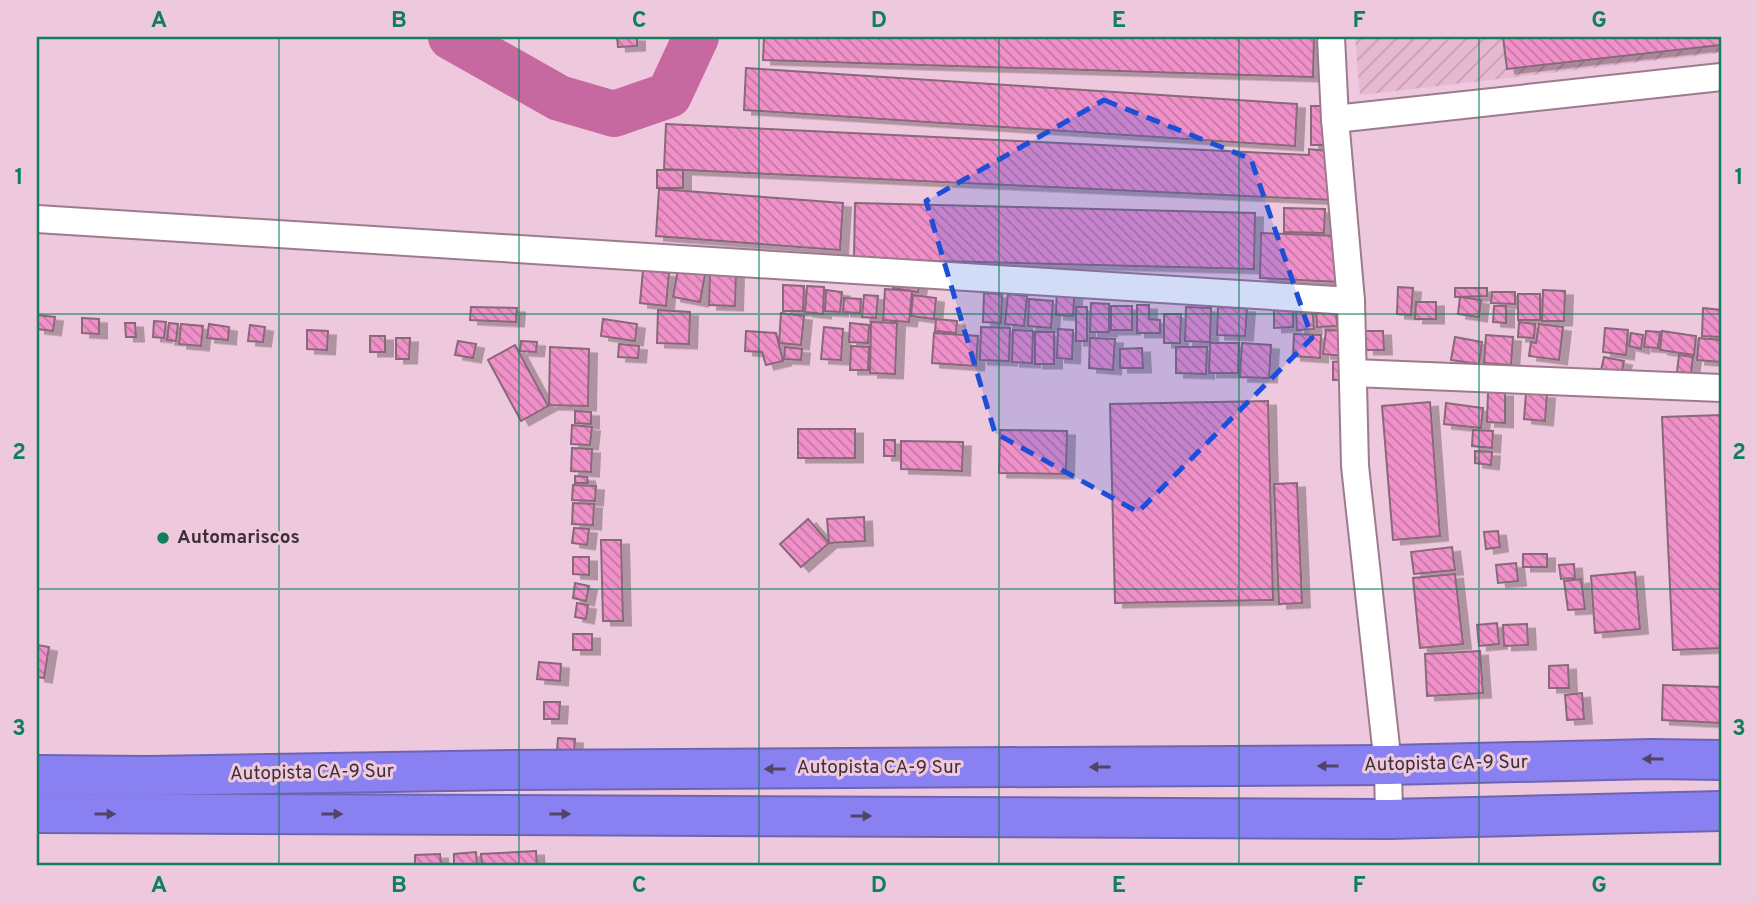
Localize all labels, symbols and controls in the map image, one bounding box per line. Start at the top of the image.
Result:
text: A [151,7,167,36]
text: B [391,7,407,36]
text: C [632,7,646,36]
text: D [871,7,887,36]
text: E [1112,7,1126,36]
text: F [1352,7,1366,36]
text: G [1591,7,1607,36]
text: 1 [14,164,24,193]
text: 1 [1734,164,1744,193]
text: 2 [12,439,26,468]
text: 2 [1732,439,1746,468]
place label: Automariscos [177,526,300,550]
marker: Automariscos [155,530,171,546]
text: 3 [12,715,26,744]
text: 3 [1732,715,1746,744]
street label: Autopista CA-9 Sur [1364,751,1529,777]
one-way arrow [1642,753,1664,765]
street label: Autopista CA-9 Sur [797,756,962,780]
street label: Autopista CA-9 Sur [230,760,395,786]
one-way arrow [1316,760,1338,772]
one-way arrow [1089,761,1111,773]
one-way arrow [763,763,785,775]
one-way arrow [94,808,116,820]
one-way arrow [322,808,344,820]
one-way arrow [549,808,571,820]
one-way arrow [850,810,872,822]
text: A [151,872,167,901]
text: B [391,872,407,901]
text: C [632,872,646,901]
text: D [871,872,887,901]
text: E [1112,872,1126,901]
text: F [1352,872,1366,901]
text: G [1591,872,1607,901]

